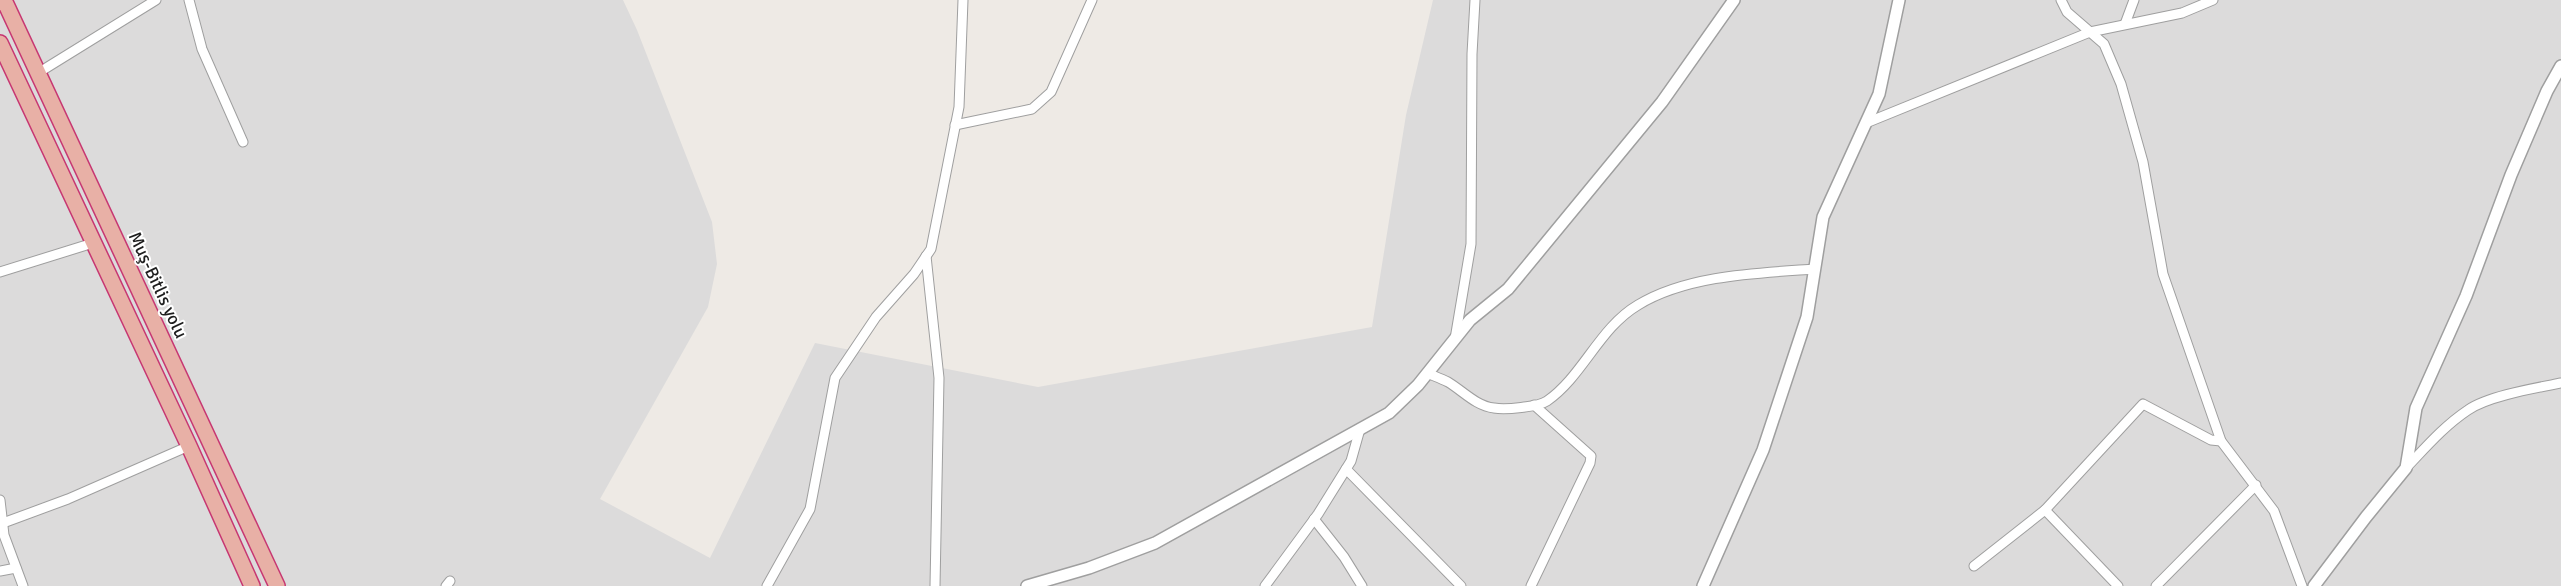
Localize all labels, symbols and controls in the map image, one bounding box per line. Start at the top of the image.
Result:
street label: Muş-Bitlis yolu [124,228,192,342]

